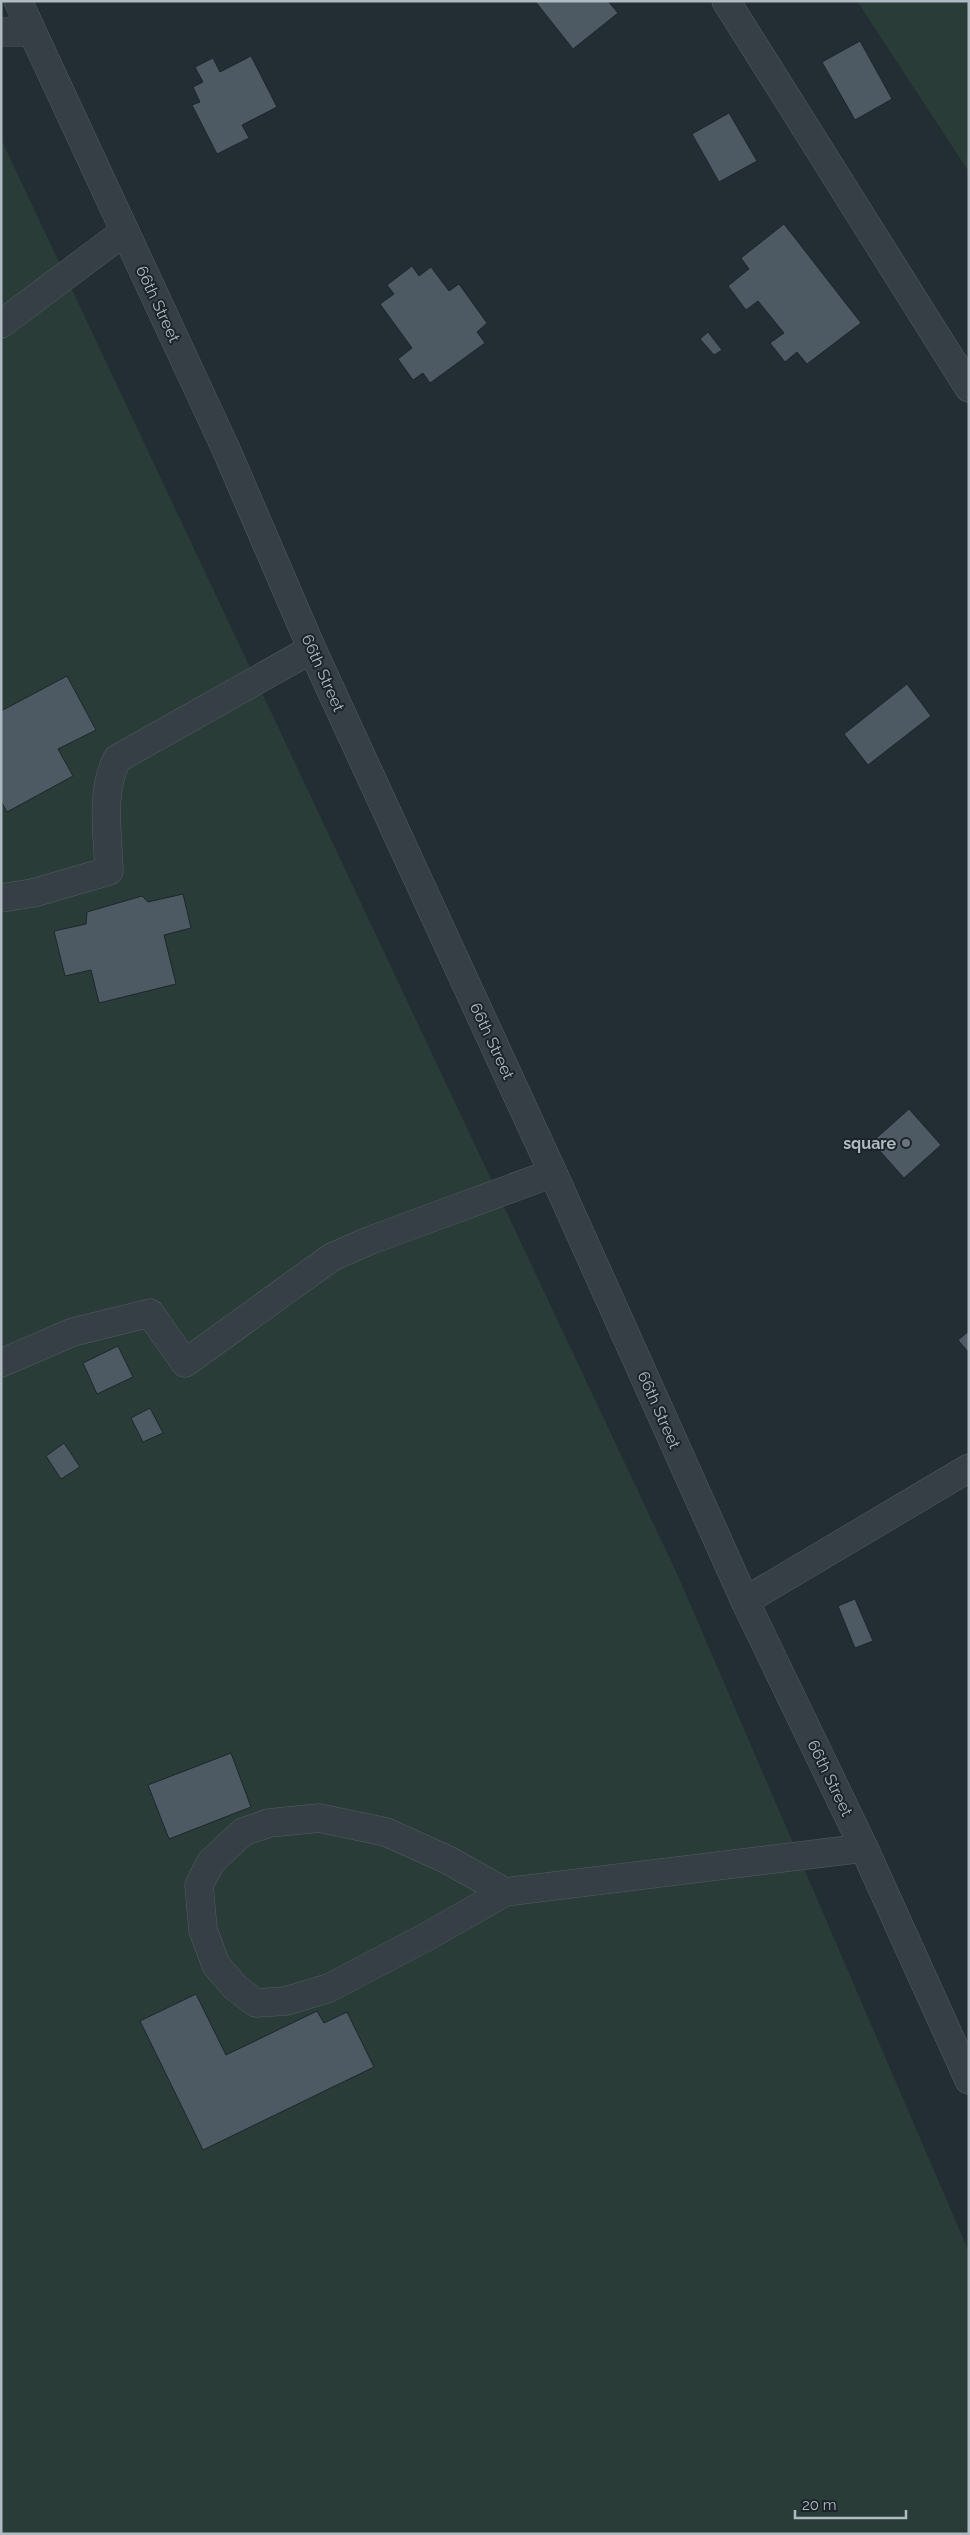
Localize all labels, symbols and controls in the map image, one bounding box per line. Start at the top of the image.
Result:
street label: 66th Street [132,263,184,346]
street label: 66th Street [298,631,349,715]
street label: 66th Street [466,1000,518,1083]
place label: square [843,1134,896,1153]
marker: square [900,1137,912,1149]
street label: 66th Street [634,1368,685,1452]
street label: 66th Street [803,1737,857,1820]
scale bar [795,2488,906,2520]
text: 20 m [802,2496,837,2514]

